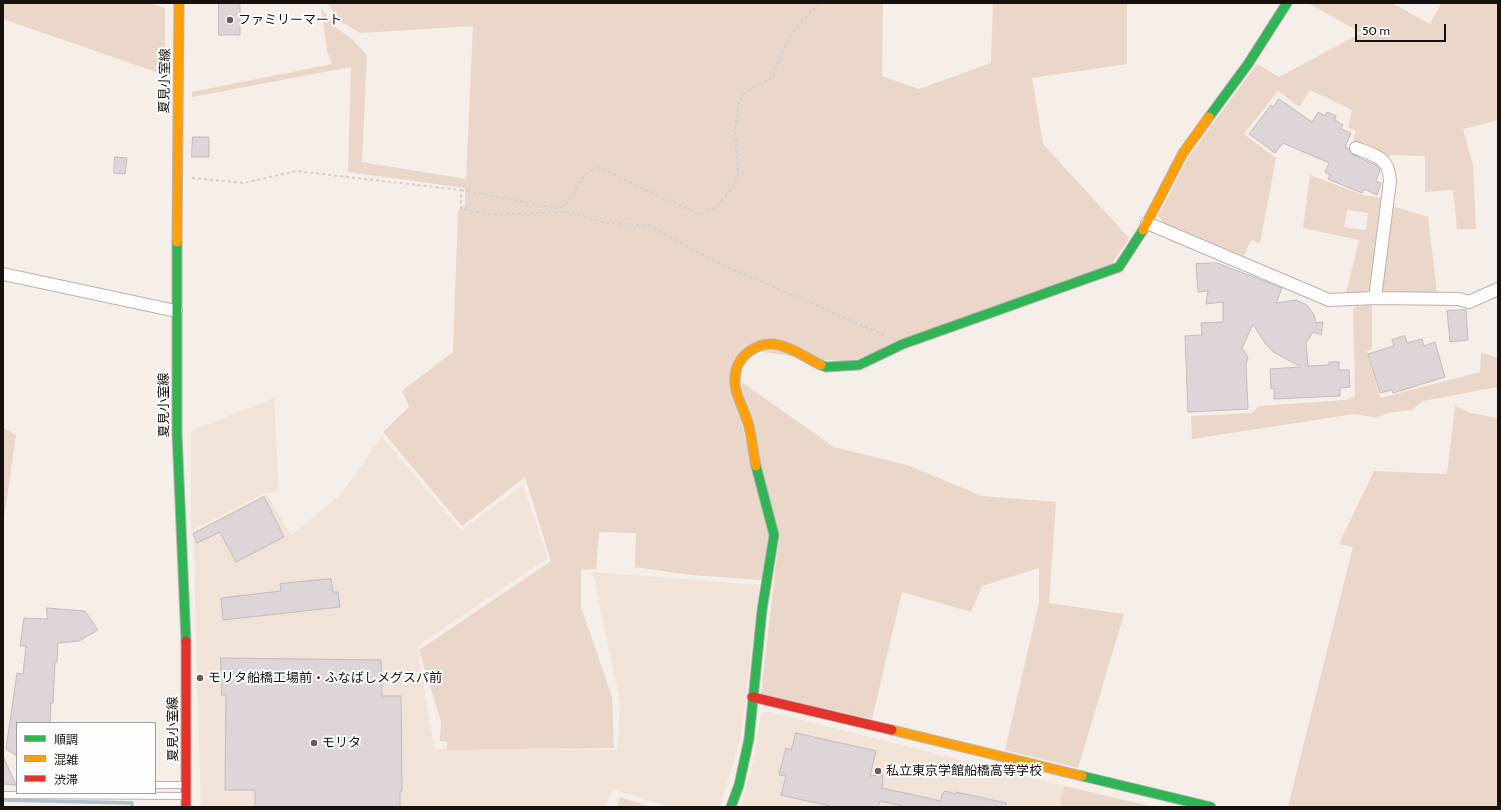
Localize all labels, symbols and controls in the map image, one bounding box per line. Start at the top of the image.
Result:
place label: ファミリーマート [238,12,342,28]
marker: ファミリーマート [225,15,235,25]
scale bar [1357,16,1448,42]
text: 50 m [1362,23,1390,38]
street label: 夏見小室線 [157,48,173,114]
street label: 夏見小室線 [156,373,172,437]
place label: モリタ船橋工場前・ふなばしメグスパ前 [208,670,442,686]
marker: モリタ船橋工場前・ふなばしメグスパ前 [195,673,205,683]
street label: 夏見小室線 [165,697,181,761]
legend [16,722,156,794]
text: 順調 [54,732,78,747]
place label: モリタ [322,735,361,751]
marker: モリタ [309,738,319,748]
text: 混雑 [54,752,78,767]
place label: 私立東京学館船橋高等学校 [886,763,1042,779]
marker: 私立東京学館船橋高等学校 [873,766,883,776]
text: 渋滞 [54,772,78,787]

